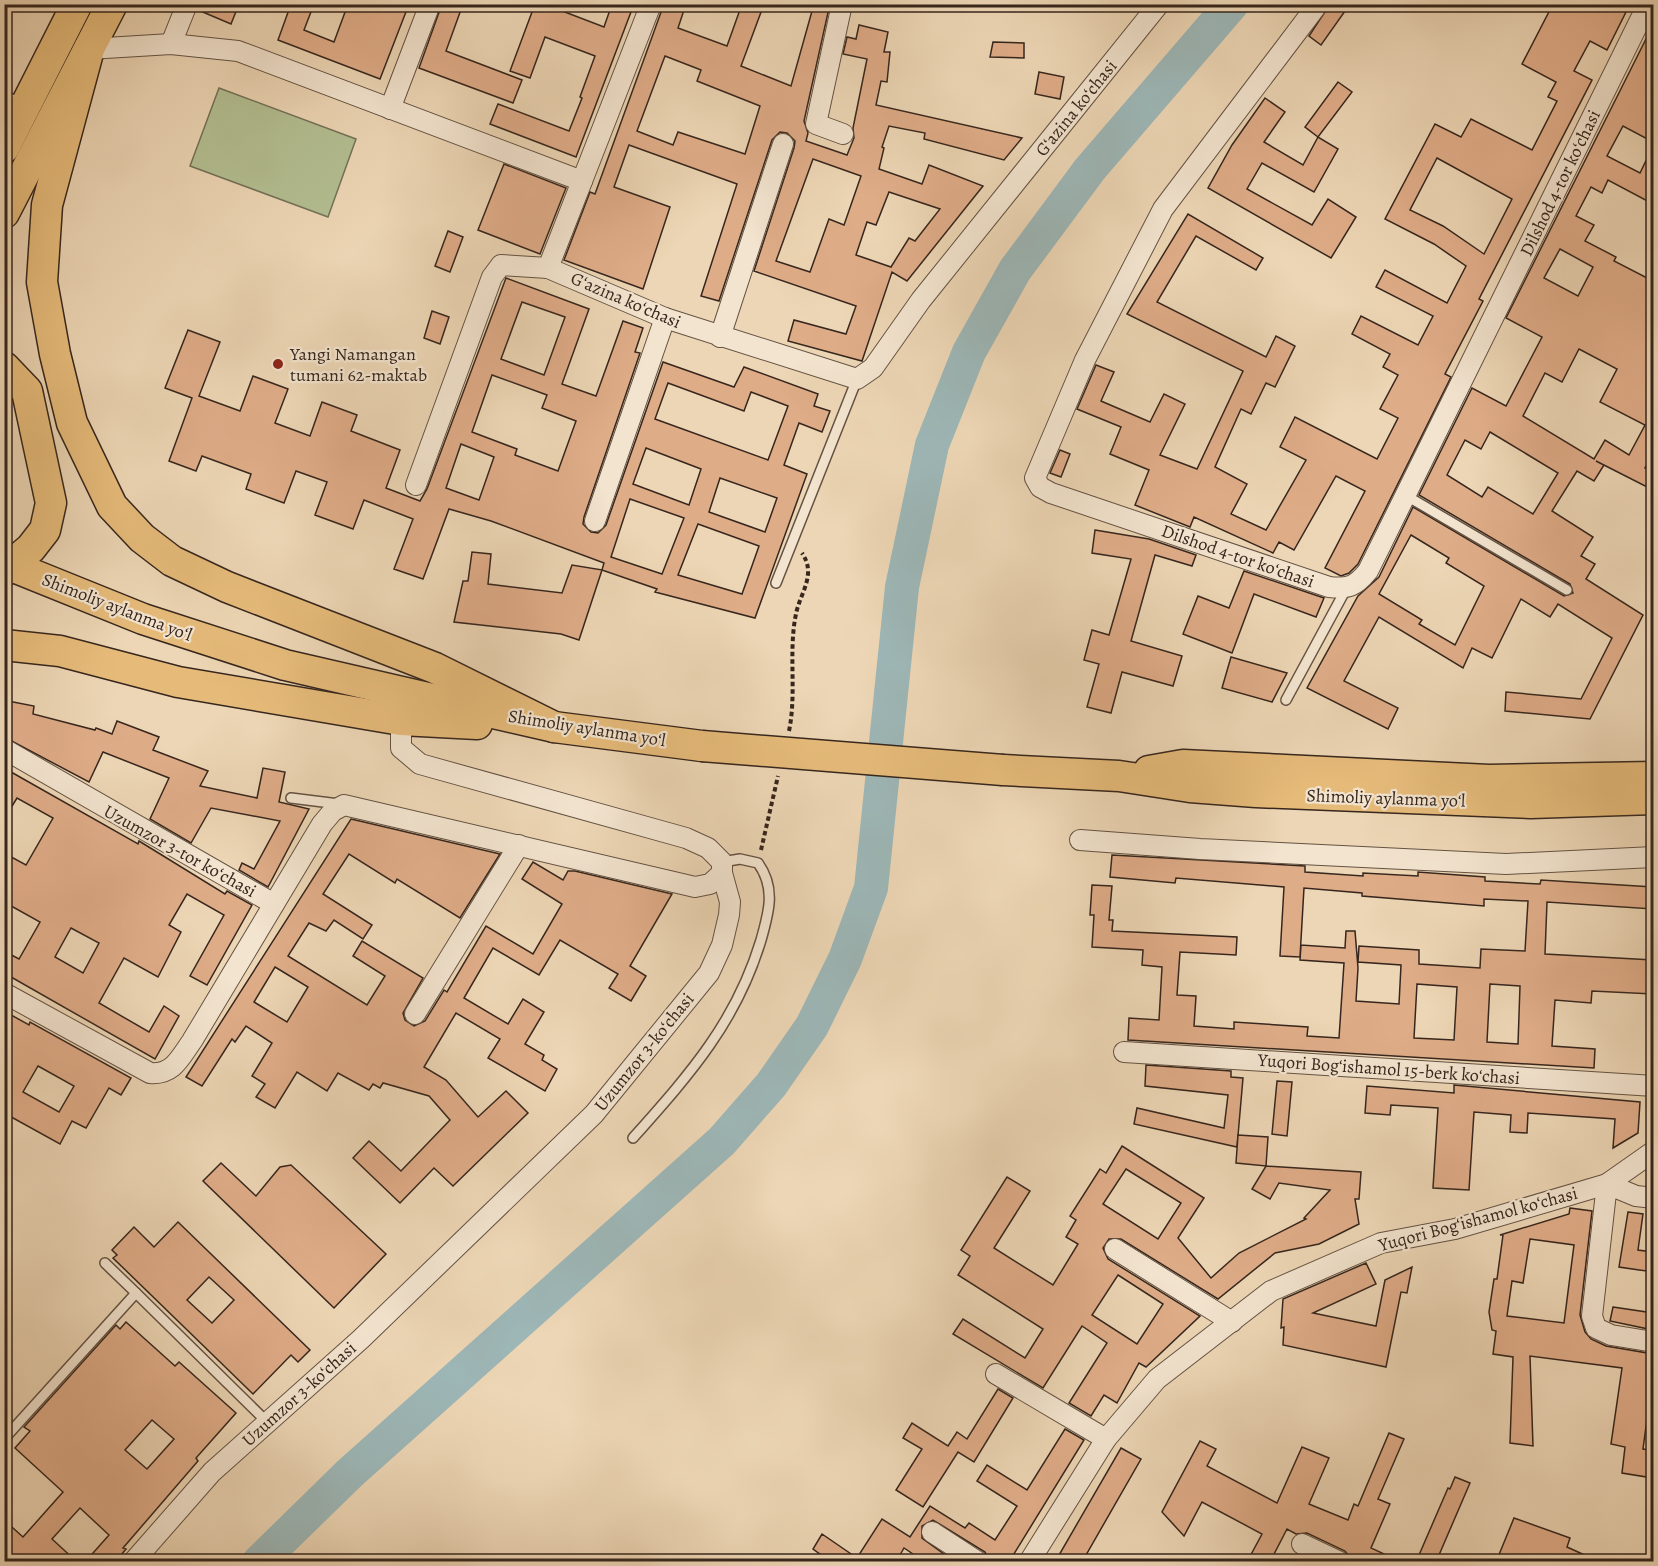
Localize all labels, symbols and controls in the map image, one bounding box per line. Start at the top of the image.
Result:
street label: Gʻazina koʻchasi [1030,55,1122,161]
street label: Dilshod 4-tor koʻchasi [1514,106,1606,260]
street label: Gʻazina koʻchasi [567,266,685,334]
place label: Yangi Namangan tumani 62-maktab [289,342,427,387]
marker: Yangi Namangan tumani 62-maktab [271,357,285,371]
street label: Dilshod 4-tor koʻchasi [1158,519,1318,593]
street label: Shimoliy aylanma yoʻl [38,567,196,647]
street label: Shimoliy aylanma yoʻl [507,704,668,752]
street label: Shimoliy aylanma yoʻl [1306,783,1466,813]
street label: Uzumzor 3-tor koʻchasi [99,799,261,903]
street label: Uzumzor 3-koʻchasi [589,988,699,1116]
street label: Yuqori Bogʻishamol 15-berk koʻchasi [1256,1048,1521,1090]
street label: Yuqori Bogʻishamol koʻchasi [1375,1181,1580,1257]
street label: Uzumzor 3-koʻchasi [237,1336,361,1452]

